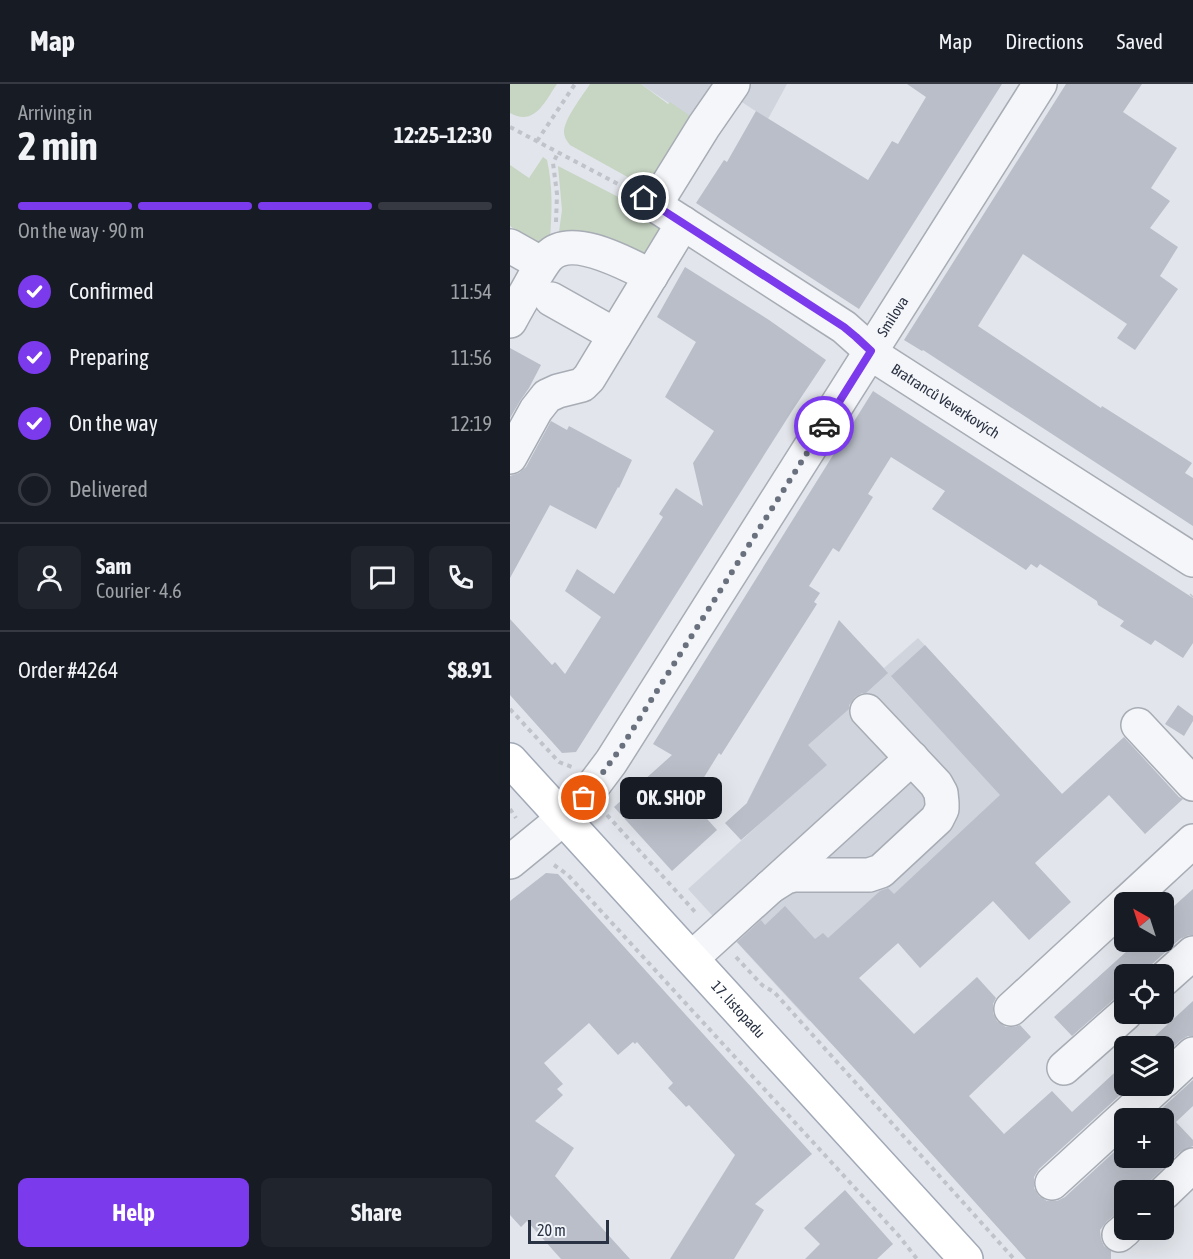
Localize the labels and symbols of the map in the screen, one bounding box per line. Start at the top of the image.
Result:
pin [618,172,669,223]
street label: Smilova [873,293,911,340]
street label: Bratranců Veverkových [888,360,1003,442]
courier [794,396,854,456]
pin [558,772,609,823]
callout: OK. SHOP [620,777,722,819]
north arrow [1114,892,1174,952]
street label: 17. listopadu [708,977,769,1041]
scale bar [528,1217,609,1244]

